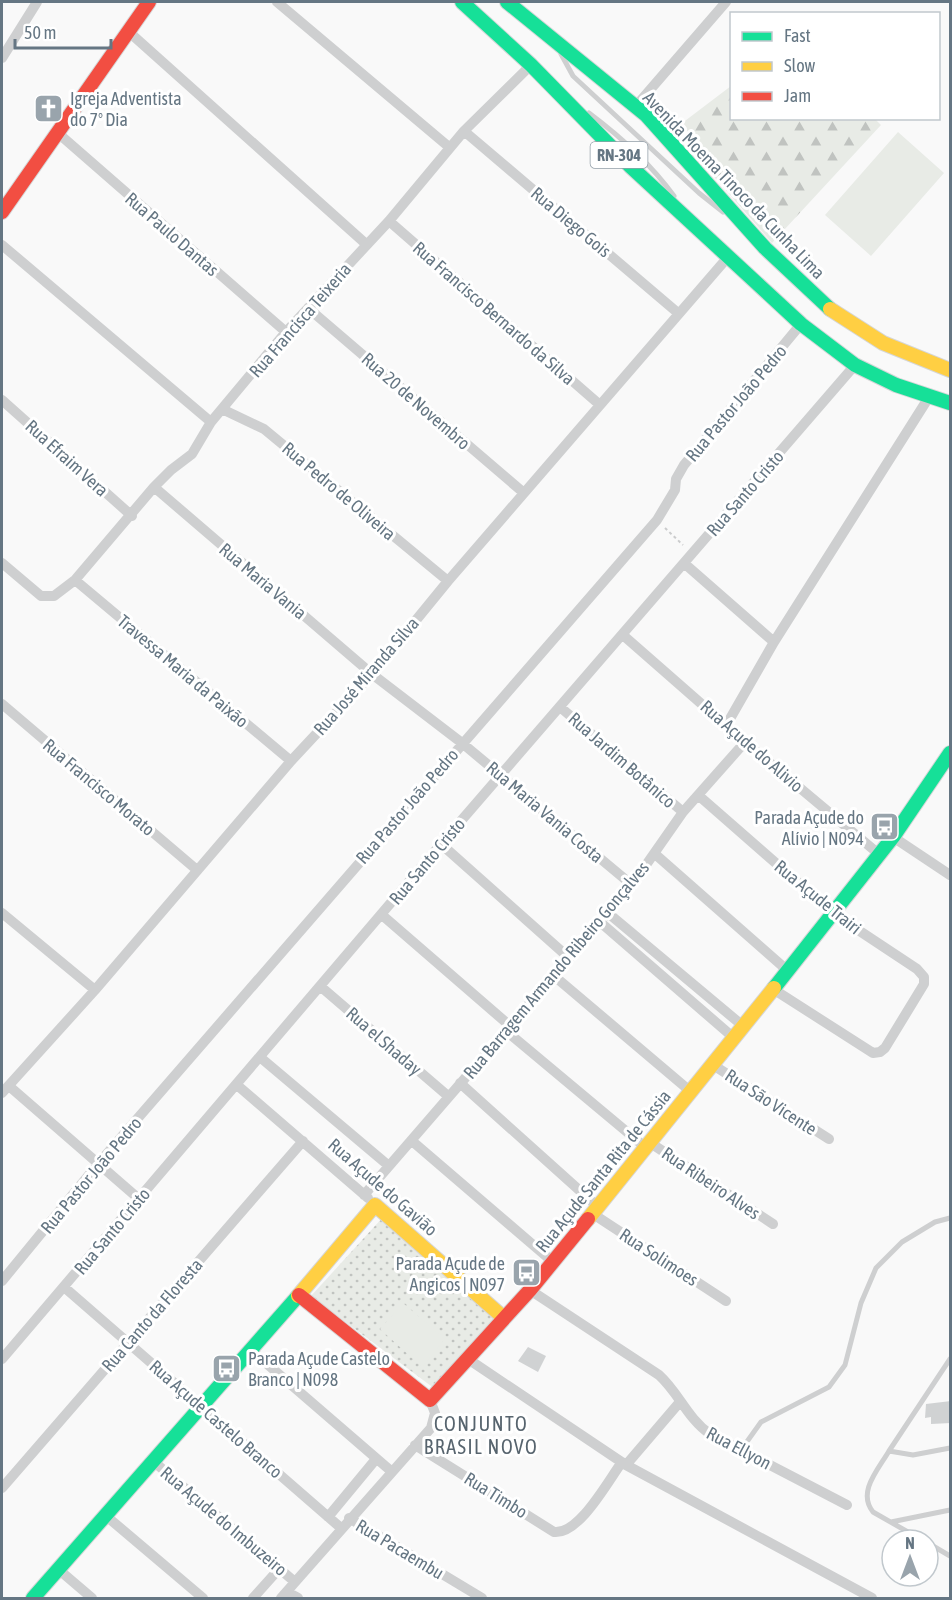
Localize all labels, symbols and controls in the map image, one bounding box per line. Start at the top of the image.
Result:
scale bar [15,12,111,50]
legend [730,12,940,120]
text: 50 m [24,22,56,43]
text: Fast [784,25,811,46]
text: Slow [784,55,815,76]
text: Jam [784,85,811,106]
street label: Avenida Moema Tinoco da Cunha Lima [639,87,829,283]
place label: Igreja Adventista do 7º Dia [70,88,182,130]
church icon: Igreja Adventista do 7º Dia [33,92,65,124]
road number: RN-304 [590,142,648,168]
street label: Rua Diego Gois [527,183,615,261]
street label: Rua Paulo Dantas [121,188,223,280]
street label: Rua Francisco Bernardo da Silva [409,237,579,389]
street label: Rua Francisca Teixeria [245,259,355,381]
street label: Rua Pastor João Pedro [681,341,791,465]
street label: Rua 20 de Novembro [358,348,474,454]
street label: Rua Efraim Vera [21,415,113,501]
street label: Rua Pedro de Oliveira [278,437,400,545]
street label: Rua Santo Cristo [702,446,788,540]
street label: Rua Maria Vania [215,539,311,623]
street label: Travessa Maria da Paixão [113,610,253,732]
street label: Rua José Miranda Silva [309,613,423,739]
street label: Rua Açude do Alivio [696,696,808,796]
street label: Rua Jardim Botânico [564,708,680,812]
street label: Rua Francisco Morato [39,734,159,840]
street label: Rua Pastor João Pedro [351,744,463,868]
street label: Rua Maria Vania Costa [482,757,608,867]
place label: Parada Açude do Alívio | N094 [754,807,864,849]
bus stop icon: Parada Açude do Alívio | N094 [869,811,901,843]
street label: Rua Santo Cristo [385,813,469,909]
street label: Rua Açude Trairi [770,856,866,938]
street label: Rua Barragem Armando Ribeiro Gonçalves [459,857,653,1083]
street label: Rua el Shaday [342,1003,426,1079]
street label: Rua São Vicente [721,1065,821,1139]
street label: Rua Açude Santa Rita de Cássia [531,1086,675,1256]
street label: Rua Pastor João Pedro [36,1113,146,1237]
street label: Rua Açude do Gavião [324,1134,442,1240]
street label: Rua Ribeiro Alves [658,1142,764,1224]
street label: Rua Santo Cristo [70,1183,154,1279]
street label: Rua Solimoes [616,1224,702,1290]
place label: Parada Açude de Angicos | N097 [395,1253,505,1295]
street label: Rua Canto da Floresta [97,1254,207,1376]
bus stop icon: Parada Açude de Angicos | N097 [510,1257,542,1289]
place label: Parada Açude Castelo Branco | N098 [248,1348,390,1390]
bus stop icon: Parada Açude Castelo Branco | N098 [211,1352,243,1384]
street label: Rua Açude Castelo Branco [145,1356,287,1482]
district label: CONJUNTO BRASIL NOVO [424,1412,538,1458]
street label: Rua Ellyon [703,1422,775,1474]
street label: Rua Açude do Imbuzeiro [157,1462,291,1580]
street label: Rua Timbo [461,1468,531,1522]
street label: Rua Pacaembu [352,1515,448,1583]
north arrow [880,1528,940,1588]
text: N [905,1534,915,1552]

